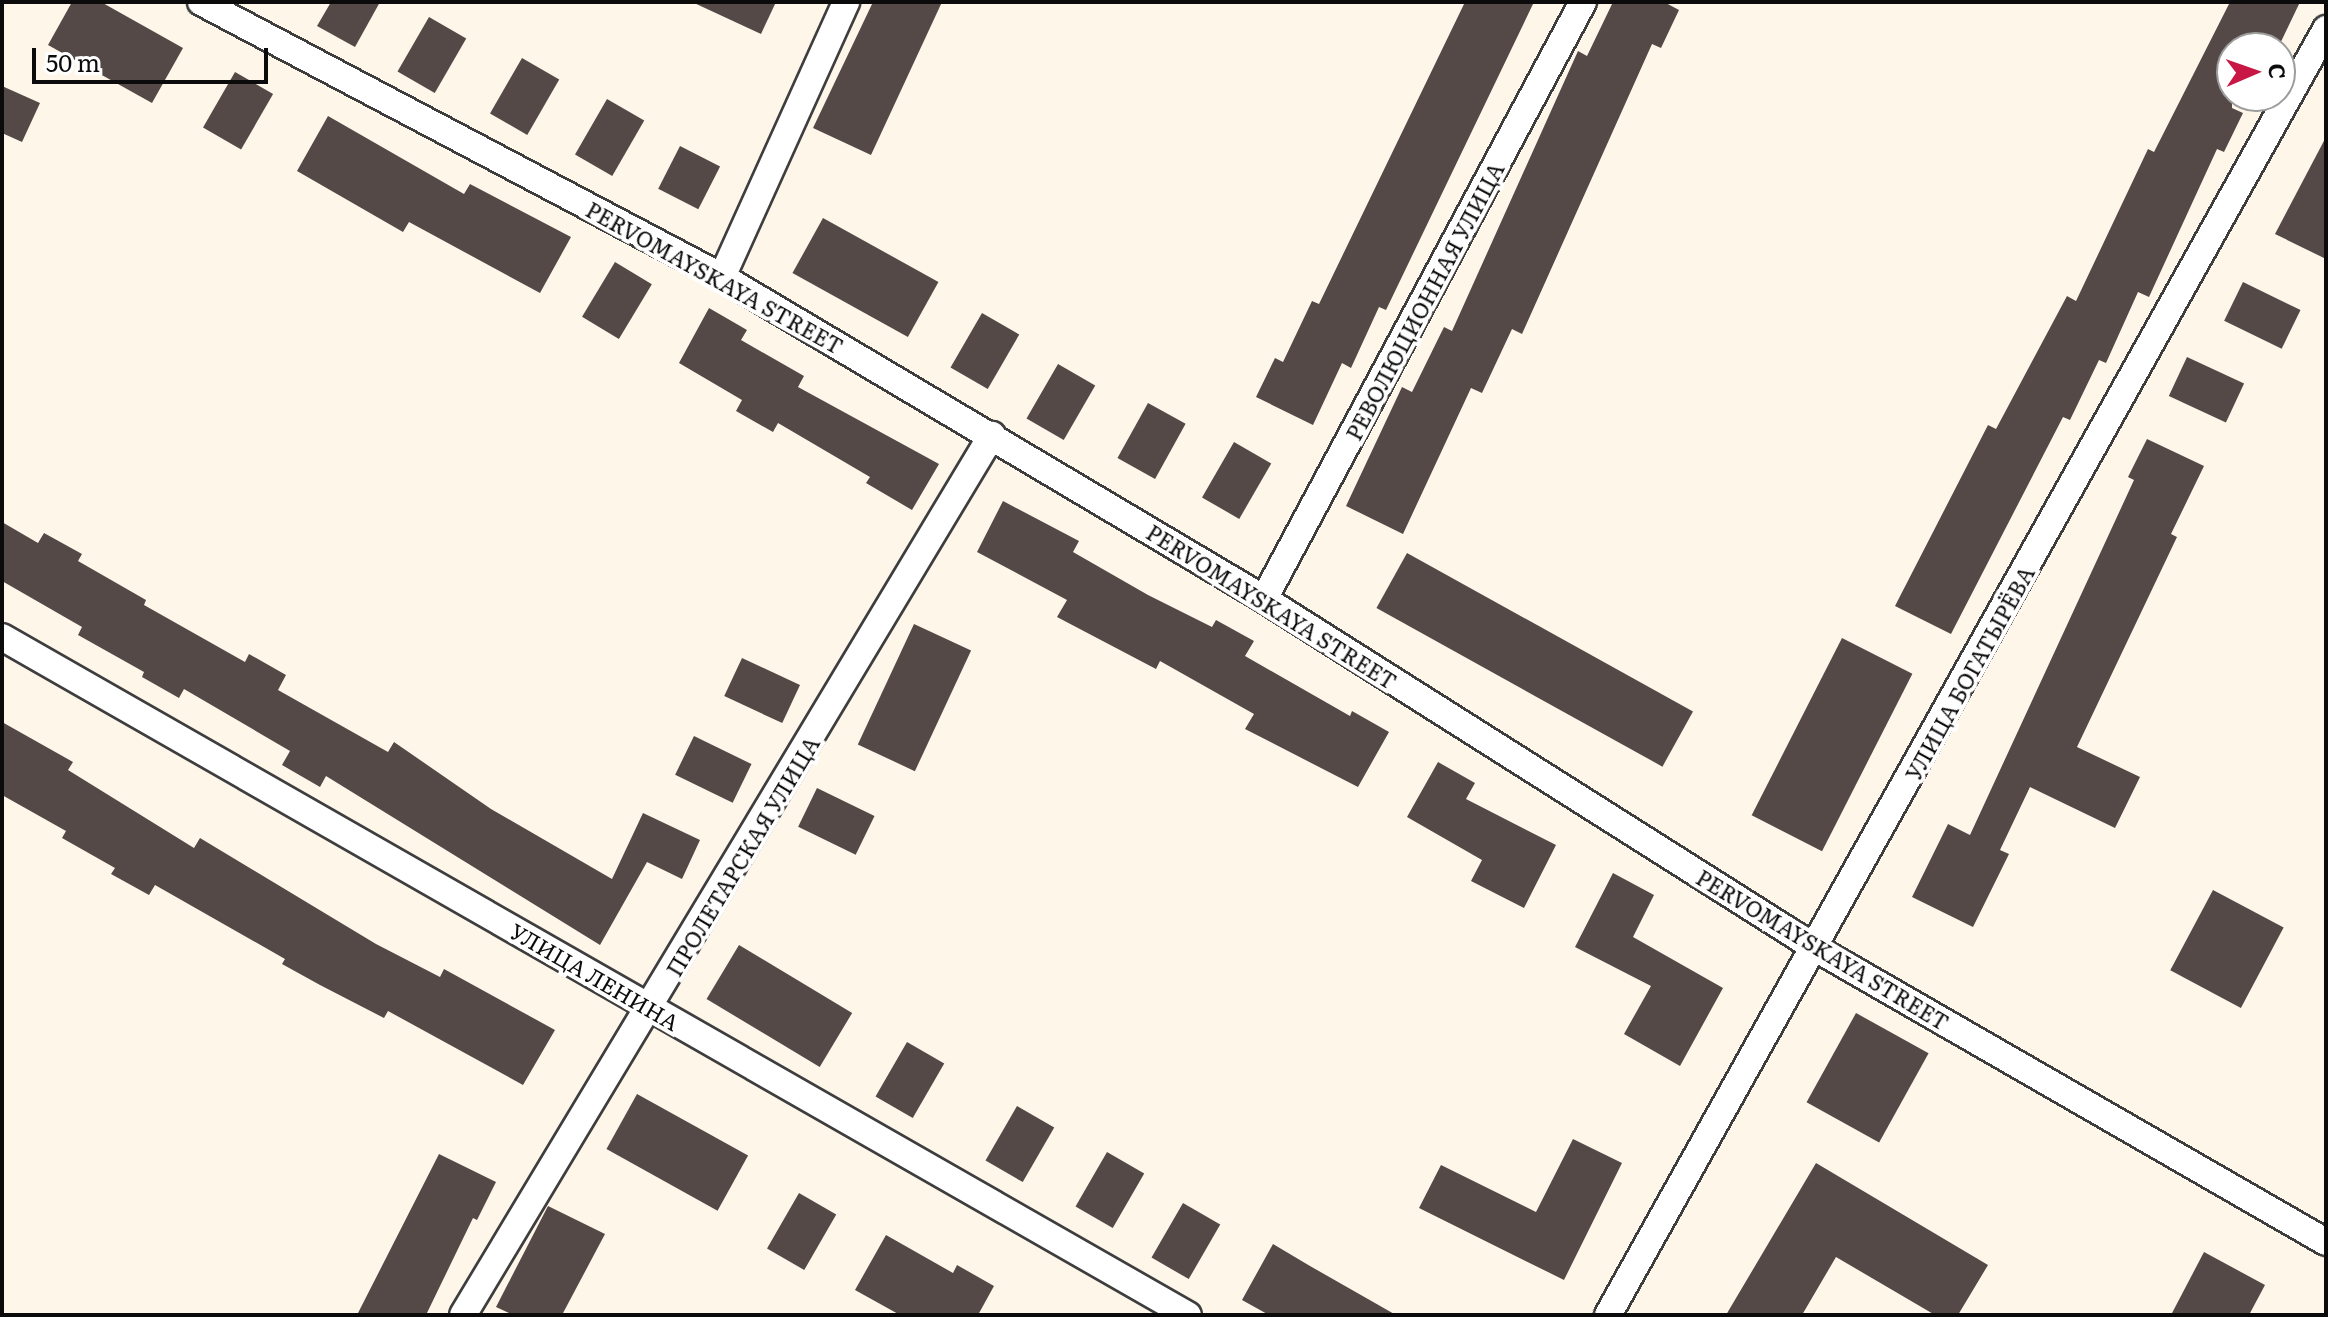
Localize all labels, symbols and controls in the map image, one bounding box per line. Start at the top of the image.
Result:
scale bar [36,32,272,82]
north arrow [2216,32,2296,112]
text: 50 m [46,44,100,79]
text: С [2262,63,2295,80]
street label: РЕВОЛЮЦИОННАЯ УЛИЦА [1339,158,1509,444]
street label: PERVOMAYSKAYA STREET [582,195,848,359]
street label: PERVOMAYSKAYA STREET [1142,518,1402,694]
street label: УЛИЦА БОГАТЫРЁВА [1899,561,2039,785]
street label: ПРОЛЕТАРСКАЯ УЛИЦА [660,731,824,981]
street label: PERVOMAYSKAYA STREET [1692,863,1954,1035]
street label: УЛИЦА ЛЕНИНА [506,917,684,1035]

